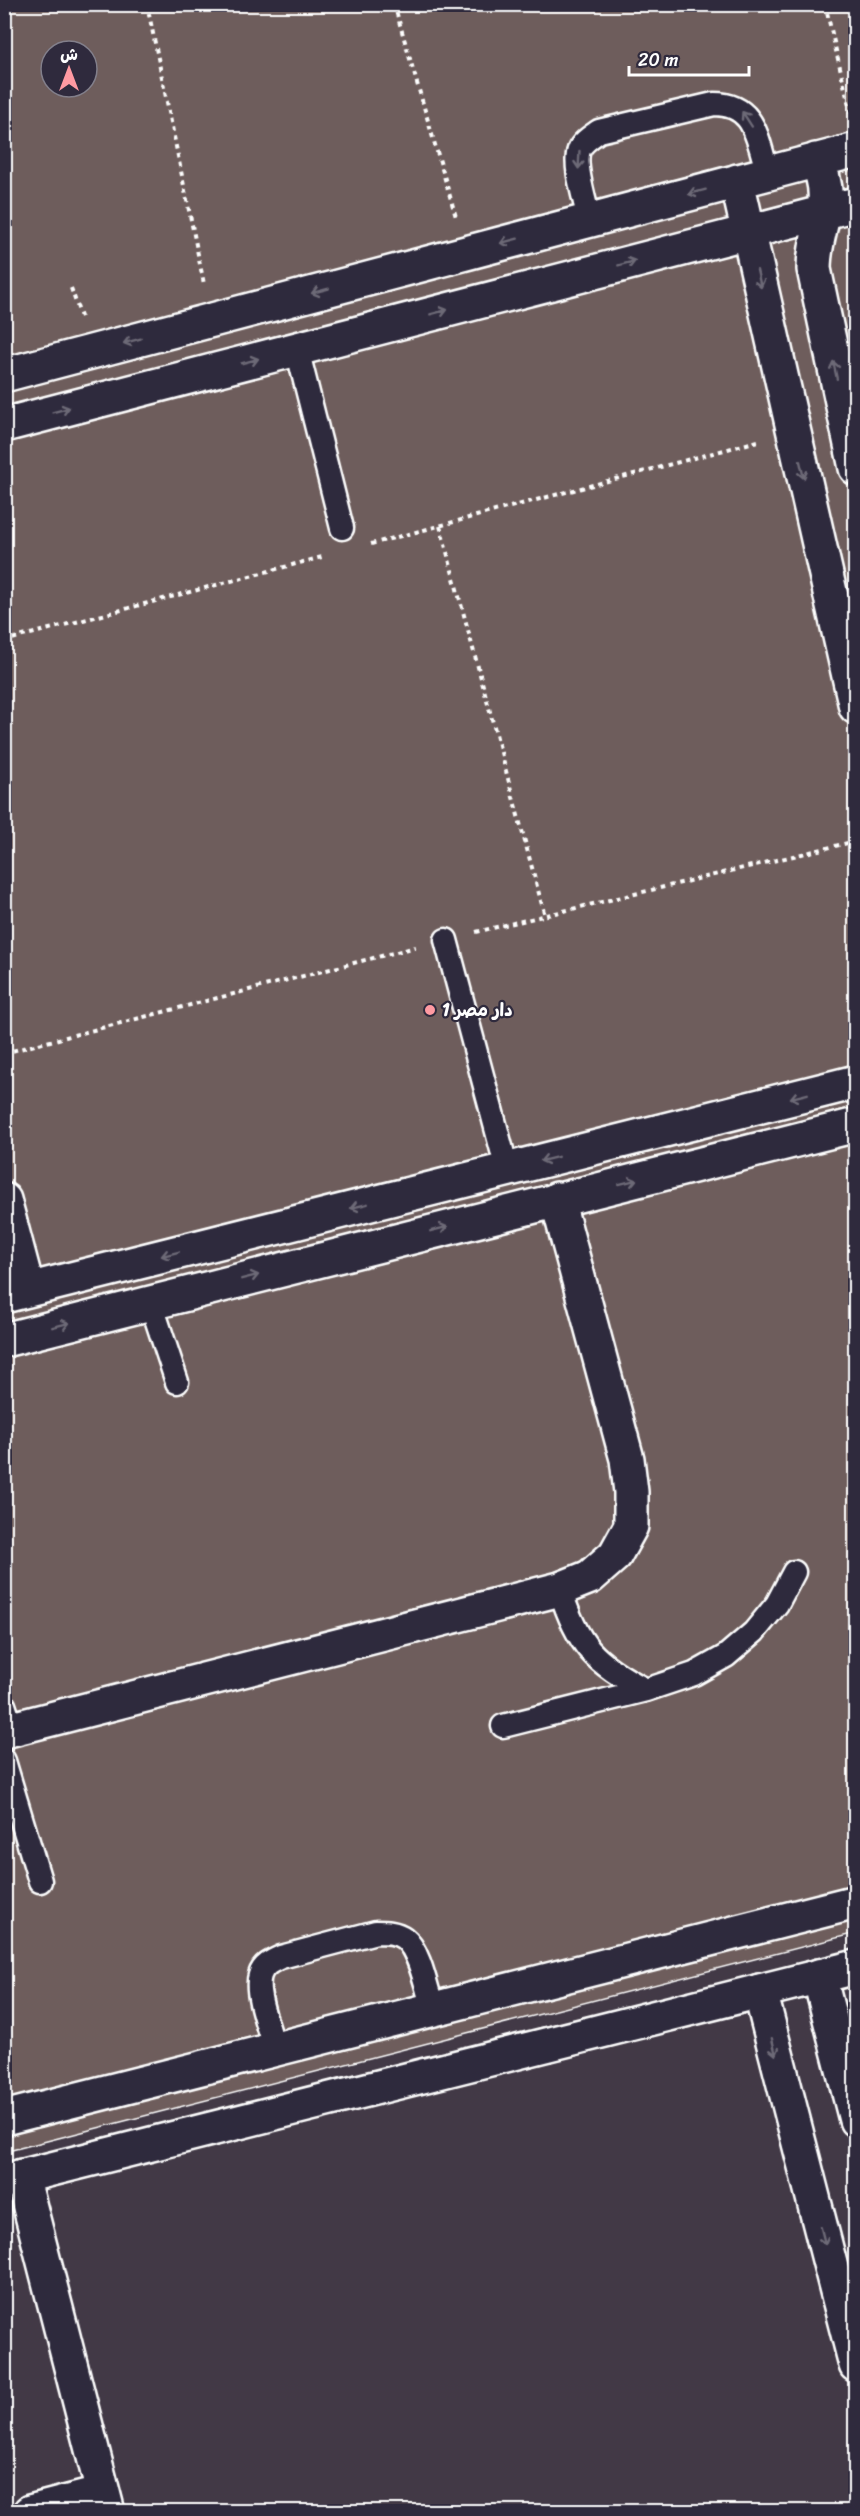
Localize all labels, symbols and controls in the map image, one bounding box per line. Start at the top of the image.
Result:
north arrow [39,39,99,99]
scale bar [629,39,749,77]
text: ش [60,40,78,69]
text: 20 m [638,44,678,76]
one-way arrow [740,110,753,127]
one-way arrow [573,150,584,169]
one-way arrow [688,186,707,198]
one-way arrow [500,236,519,248]
one-way arrow [618,257,637,268]
one-way arrow [754,270,766,289]
one-way arrow [311,286,330,297]
one-way arrow [429,306,448,317]
one-way arrow [123,336,142,347]
one-way arrow [240,355,259,366]
one-way arrow [829,360,840,380]
one-way arrow [51,404,70,415]
one-way arrow [797,460,809,479]
place label: دار مصر 1 [442,994,513,1026]
marker: دار مصر 1 [423,1003,437,1017]
one-way arrow [790,1090,809,1102]
one-way arrow [539,1153,558,1165]
one-way arrow [619,1175,638,1187]
one-way arrow [350,1201,369,1213]
one-way arrow [429,1223,448,1235]
one-way arrow [161,1249,180,1260]
one-way arrow [240,1271,259,1283]
one-way arrow [51,1319,70,1331]
one-way arrow [769,2038,781,2057]
one-way arrow [817,2227,829,2246]

